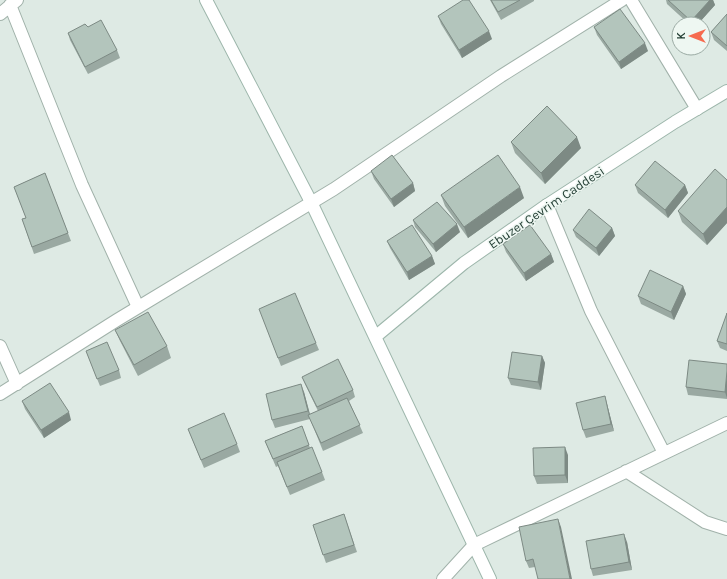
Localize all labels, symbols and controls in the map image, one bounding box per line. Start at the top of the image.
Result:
north arrow [671,16,711,56]
text: K [675,32,688,40]
street label: Ebuzer Çevrim Caddesi [486,163,607,252]

